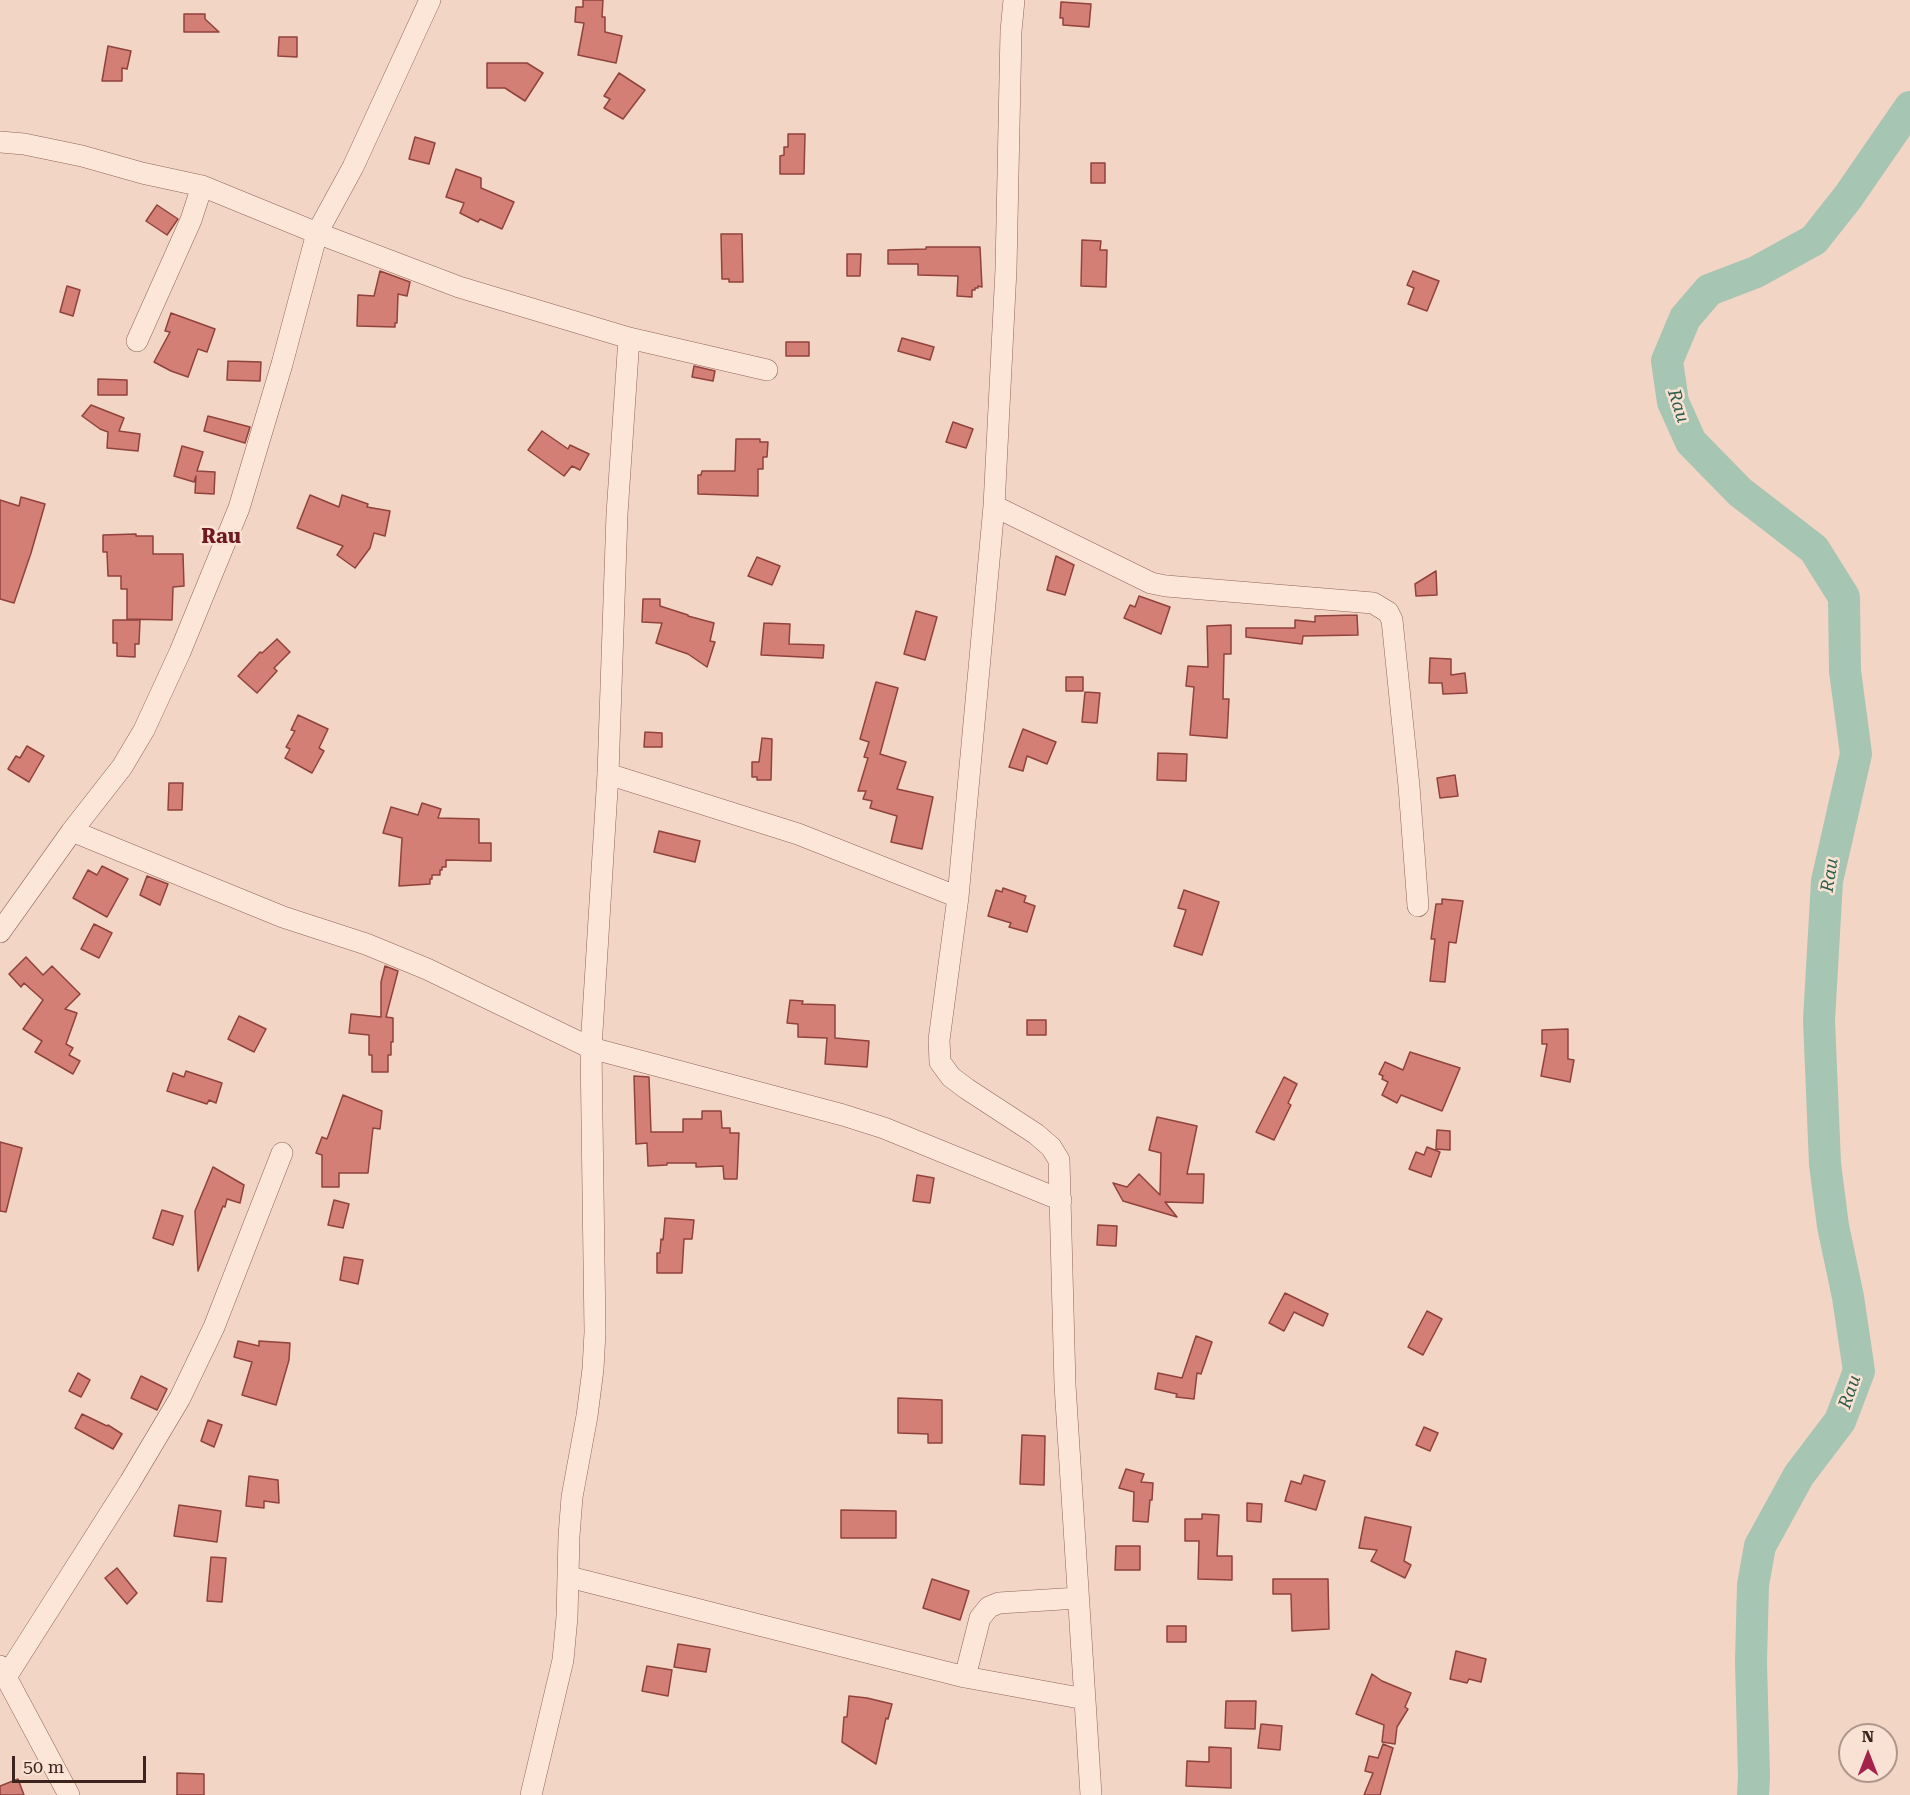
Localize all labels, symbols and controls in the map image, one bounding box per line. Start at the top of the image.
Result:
water label: Rau [1662,386,1694,426]
district label: Rau [201,525,241,549]
water label: Rau [1817,856,1843,894]
water label: Rau [1834,1372,1866,1412]
north arrow [1838,1723,1898,1783]
text: N [1862,1727,1874,1746]
scale bar [15,1744,148,1782]
text: 50 m [23,1756,64,1777]

